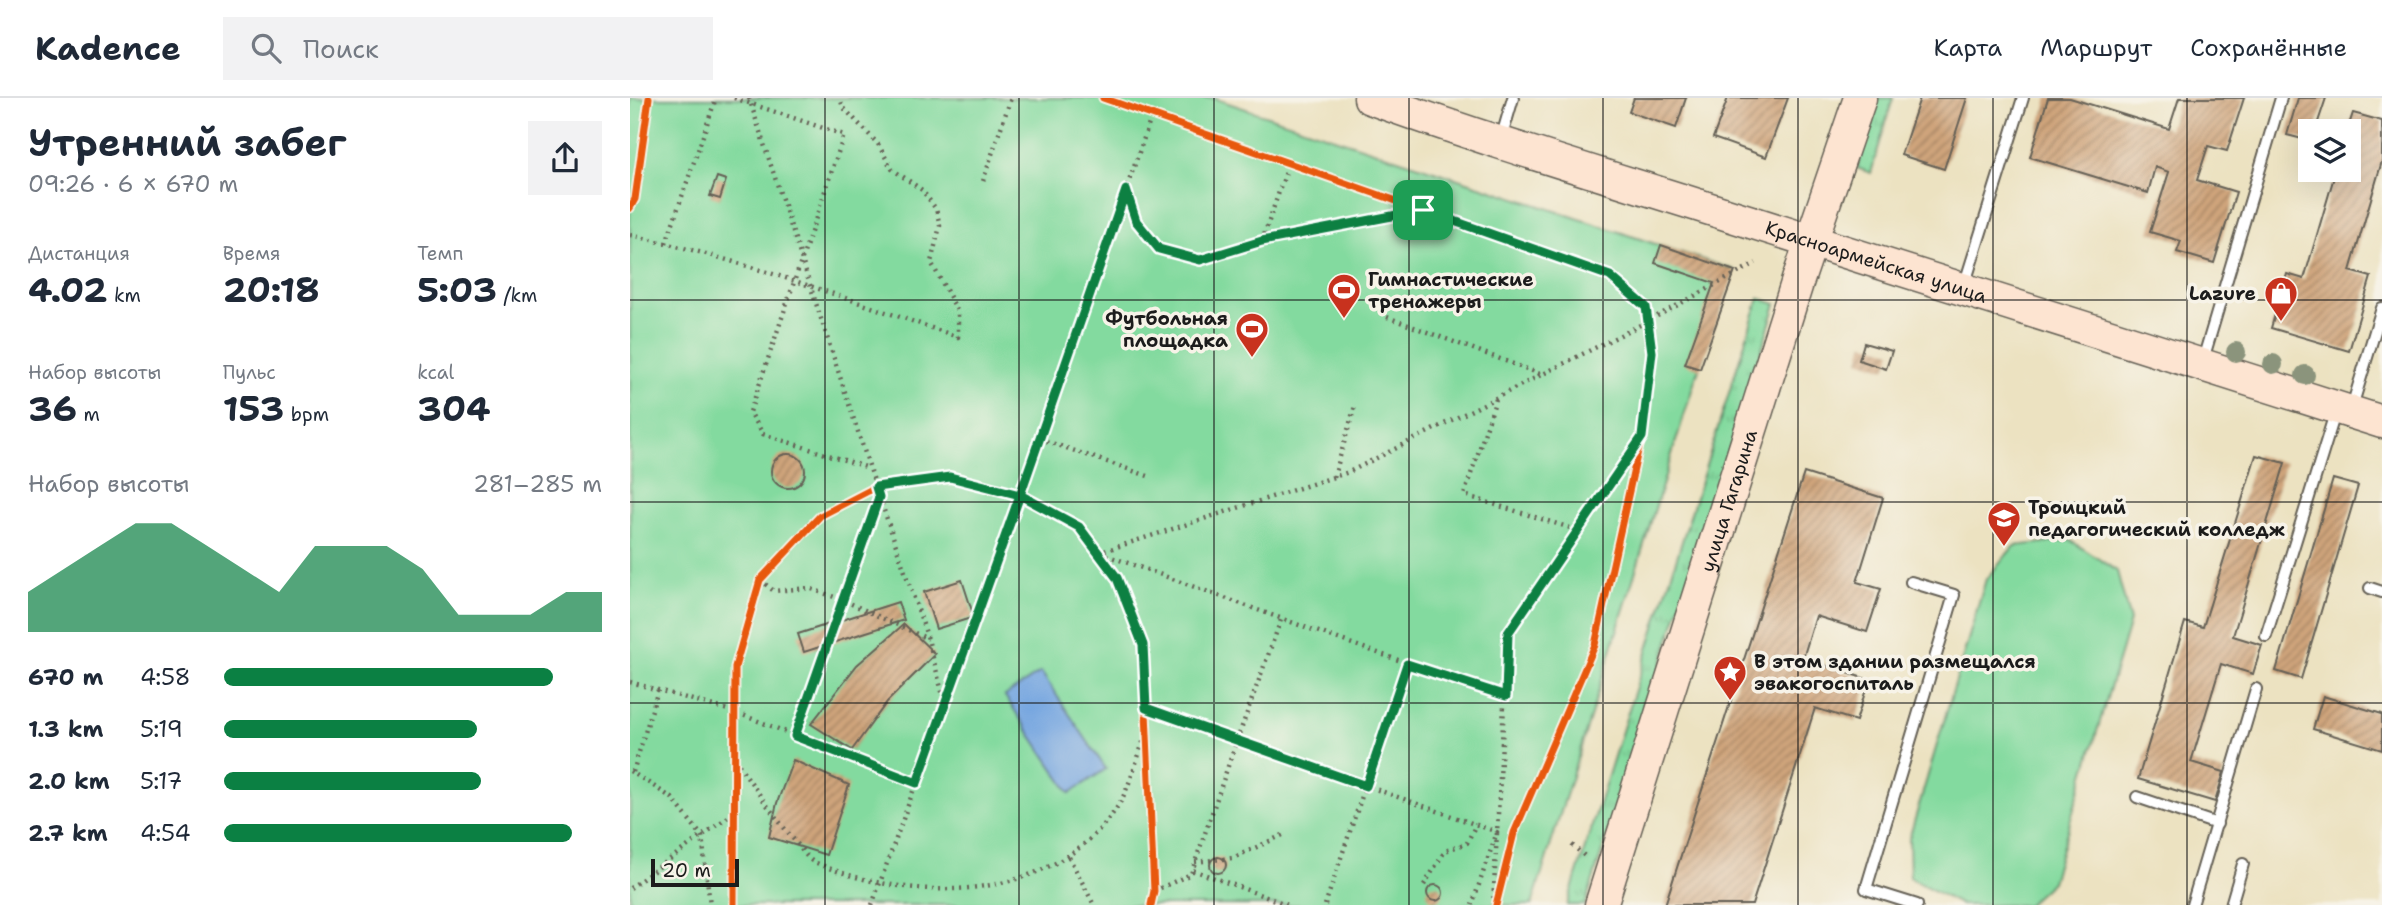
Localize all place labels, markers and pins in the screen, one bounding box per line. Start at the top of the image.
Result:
pin [1393,180,1453,240]
place label: Гимнастические тренажеры [1368,267,1534,314]
sports icon: Гимнастические тренажеры [1325,271,1363,320]
shop icon: Lazure [2262,274,2300,323]
place label: Lazure [2189,281,2256,306]
place label: Футбольная площадка [1105,306,1228,353]
sports icon: Футбольная площадка [1233,310,1271,359]
place label: Троицкий педагогический колледж [2028,495,2285,542]
school or university icon: Троицкий педагогический колледж [1985,499,2023,548]
place label: В этом здании размещался эвакогоспиталь [1754,649,2036,696]
place icon: В этом здании размещался эвакогоспиталь [1711,653,1749,702]

